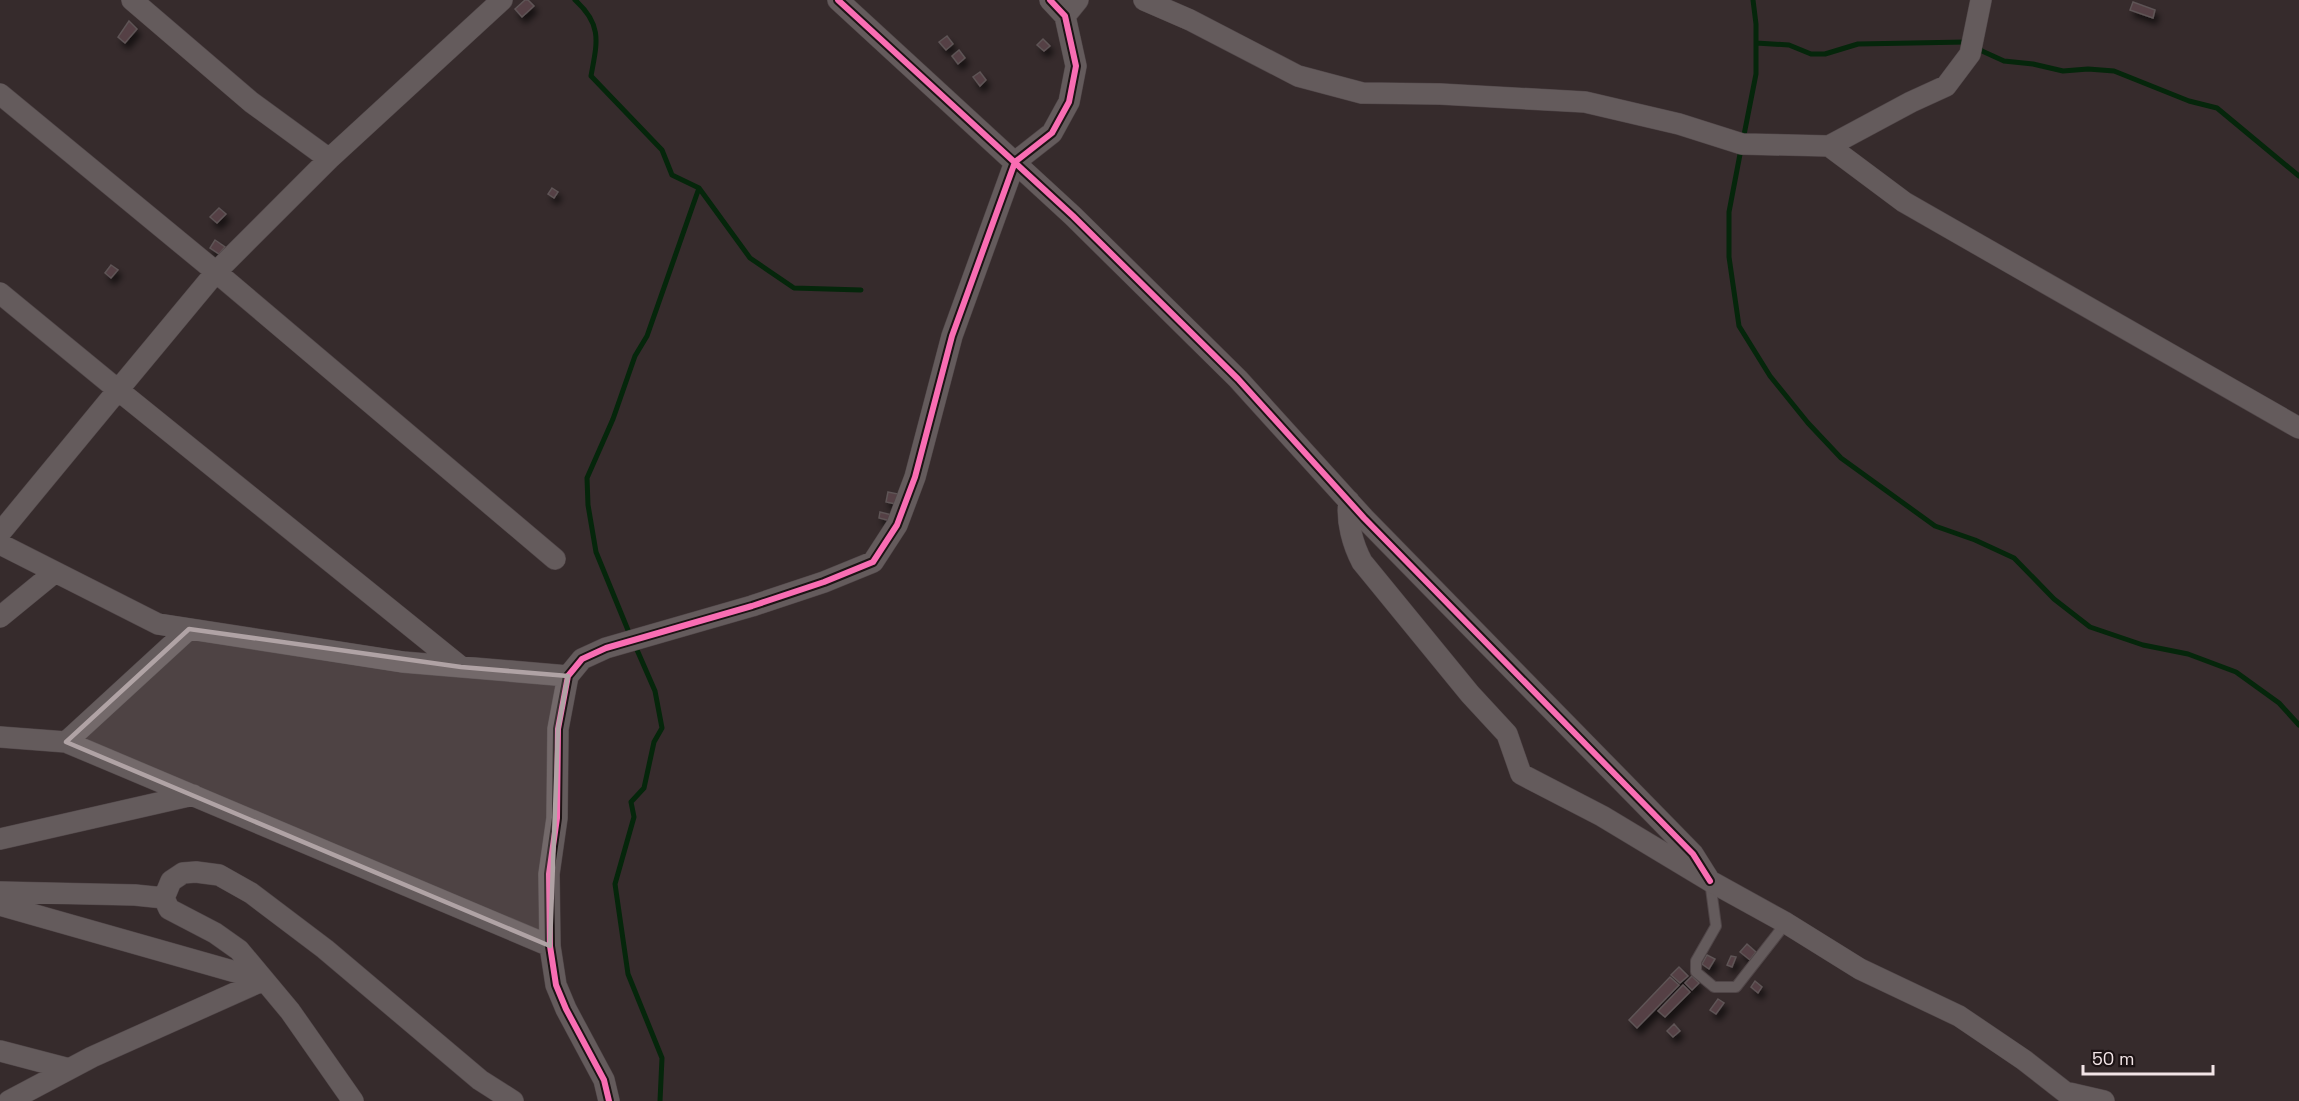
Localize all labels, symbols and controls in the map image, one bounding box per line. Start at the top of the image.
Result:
scale bar [2083,1038,2214,1076]
text: 50 m [2092,1047,2134,1070]

